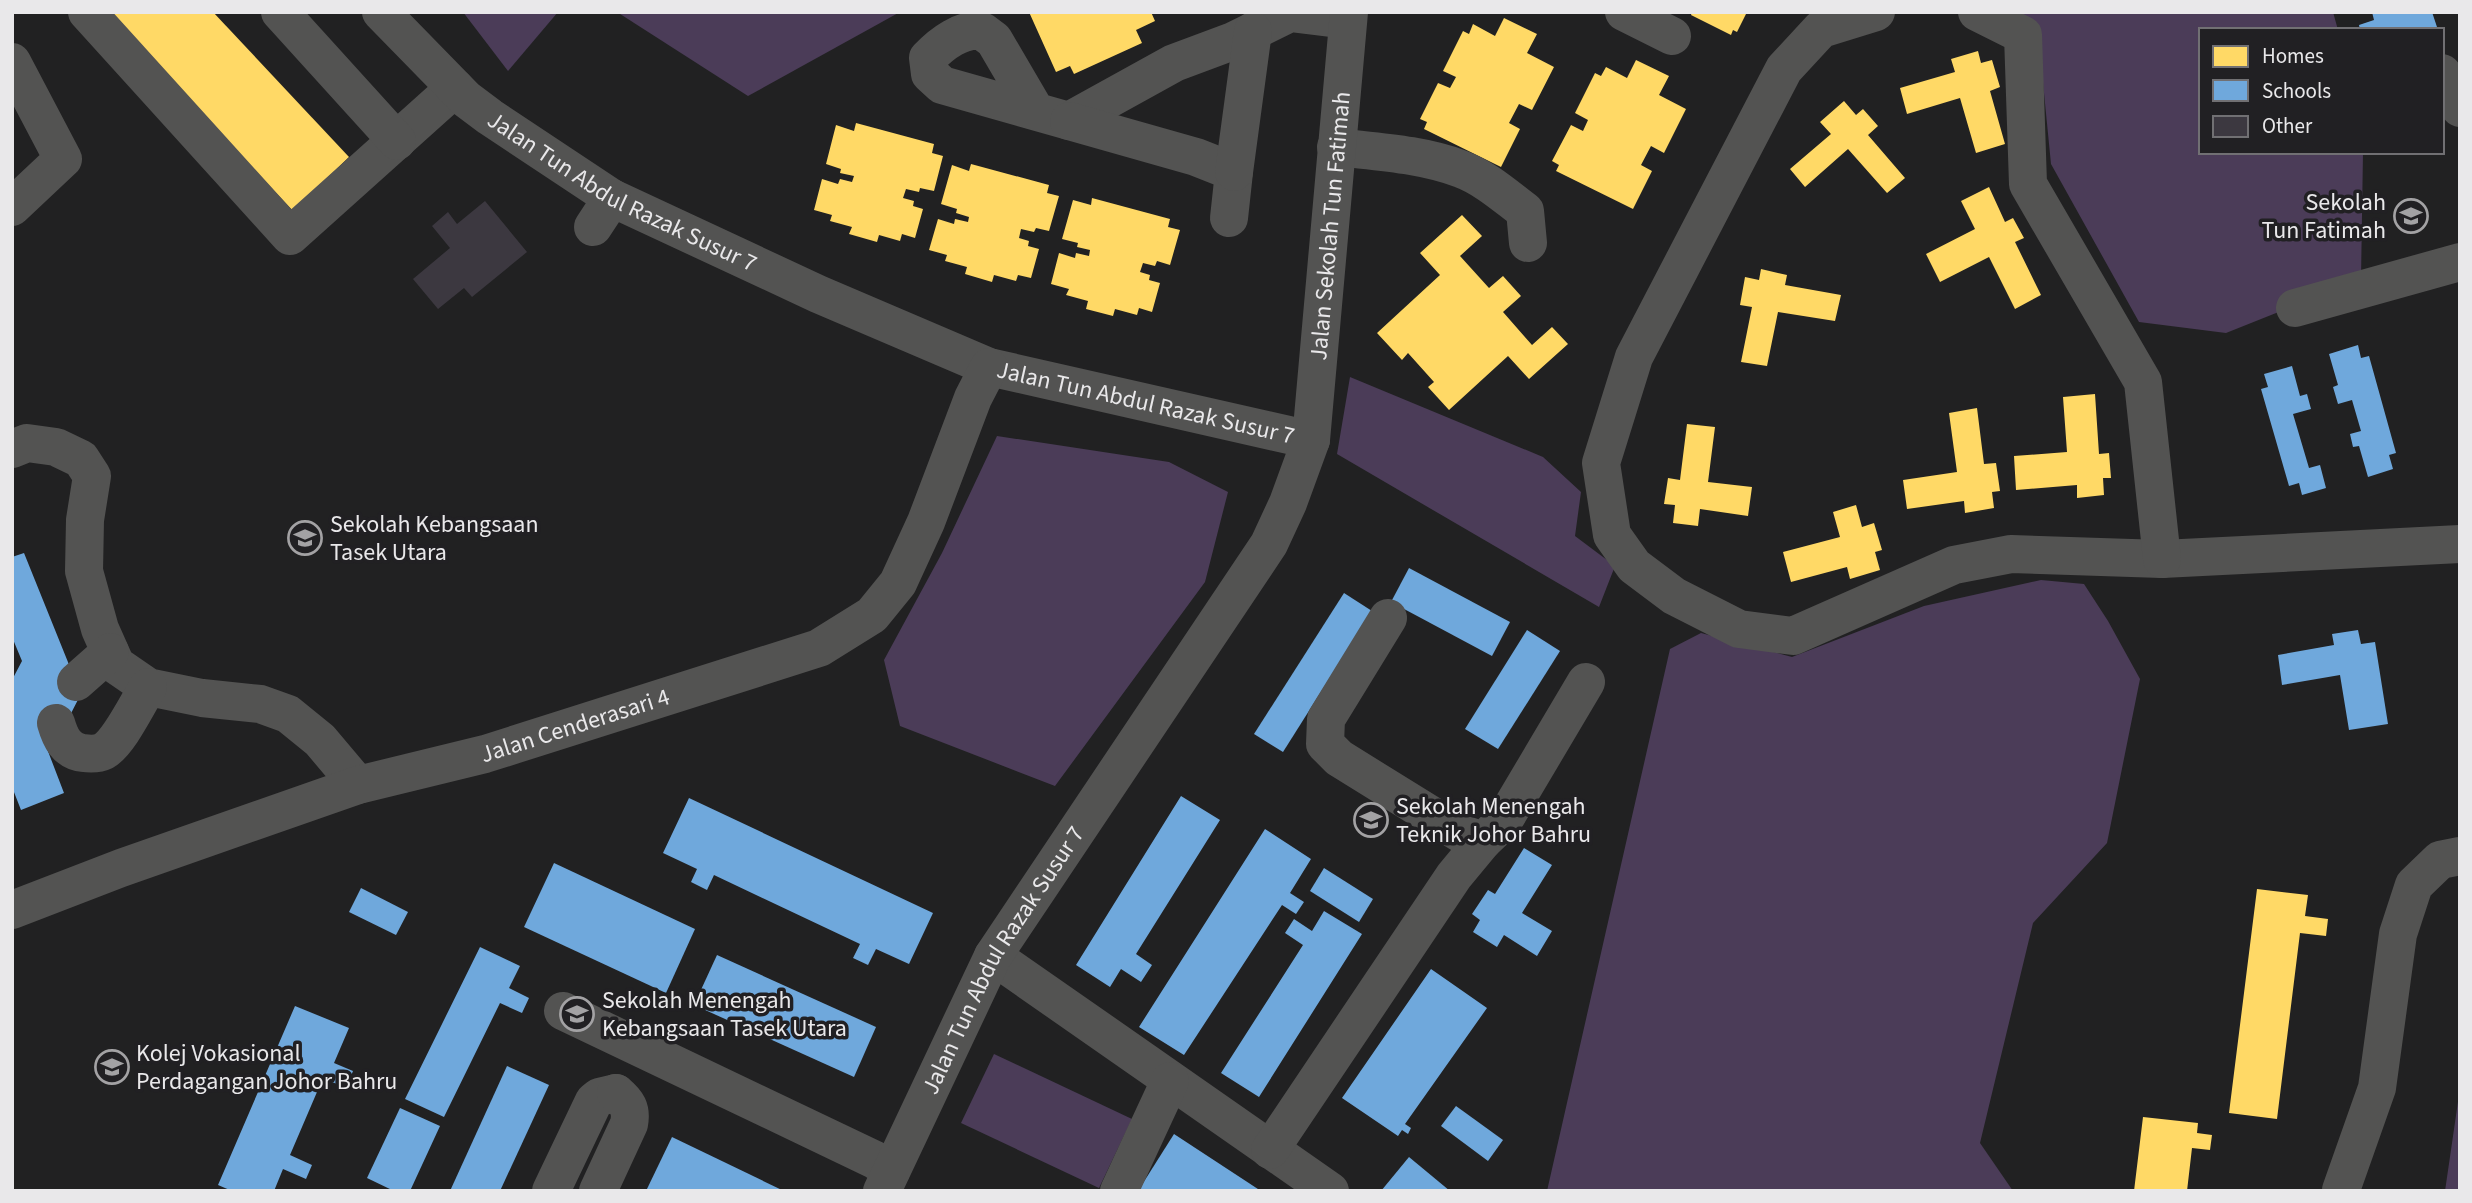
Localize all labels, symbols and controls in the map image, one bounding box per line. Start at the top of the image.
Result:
legend [2199,28,2444,154]
text: Homes [2262,41,2324,71]
text: Schools [2262,76,2331,106]
street label: Jalan Sekolah Tun Fatimah [1301,90,1359,362]
street label: Jalan Tun Abdul Razak Susur 7 [480,102,763,281]
text: Other [2262,111,2313,141]
place label: Sekolah Tun Fatimah [2261,185,2386,248]
school or university icon: Sekolah Tun Fatimah [2392,197,2430,235]
street label: Jalan Tun Abdul Razak Susur 7 [993,352,1298,453]
place label: Sekolah Kebangsaan Tasek Utara [330,507,539,570]
school or university icon: Sekolah Kebangsaan Tasek Utara [286,519,324,557]
street label: Jalan Cenderasari 4 [476,679,674,772]
place label: Sekolah Menengah Teknik Johor Bahru [1396,789,1591,852]
school or university icon: Sekolah Menengah Teknik Johor Bahru [1352,801,1390,839]
street label: Jalan Tun Abdul Razak Susur 7 [913,819,1093,1100]
place label: Sekolah Menengah Kebangsaan Tasek Utara [602,983,847,1046]
school or university icon: Sekolah Menengah Kebangsaan Tasek Utara [558,995,596,1033]
place label: Kolej Vokasional Perdagangan Johor Bahru [136,1036,397,1099]
school or university icon: Kolej Vokasional Perdagangan Johor Bahru [93,1048,131,1086]

